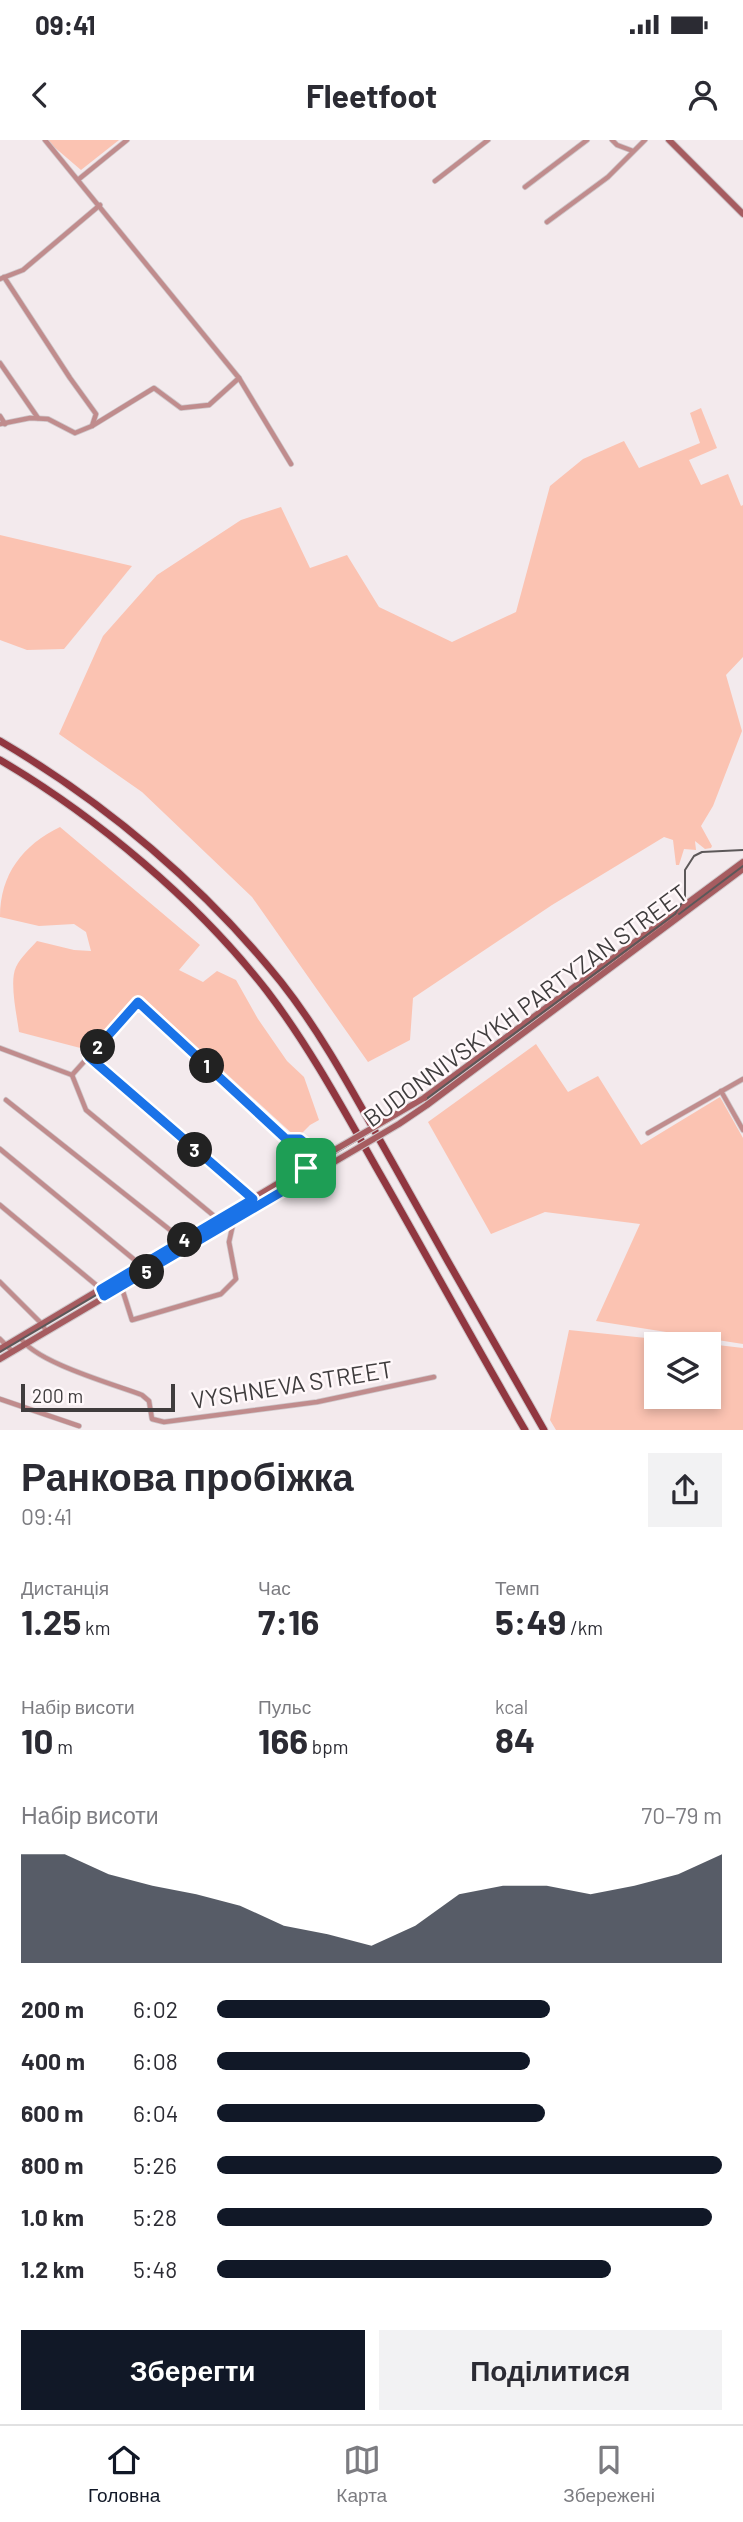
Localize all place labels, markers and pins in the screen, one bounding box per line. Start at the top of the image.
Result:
pin: 2 [80,1030,116,1065]
pin: 1 [190,1048,224,1084]
pin: 3 [178,1132,212,1168]
pin [276,1138,336,1198]
pin: 4 [168,1222,202,1258]
pin: 5 [130,1254,164,1290]

